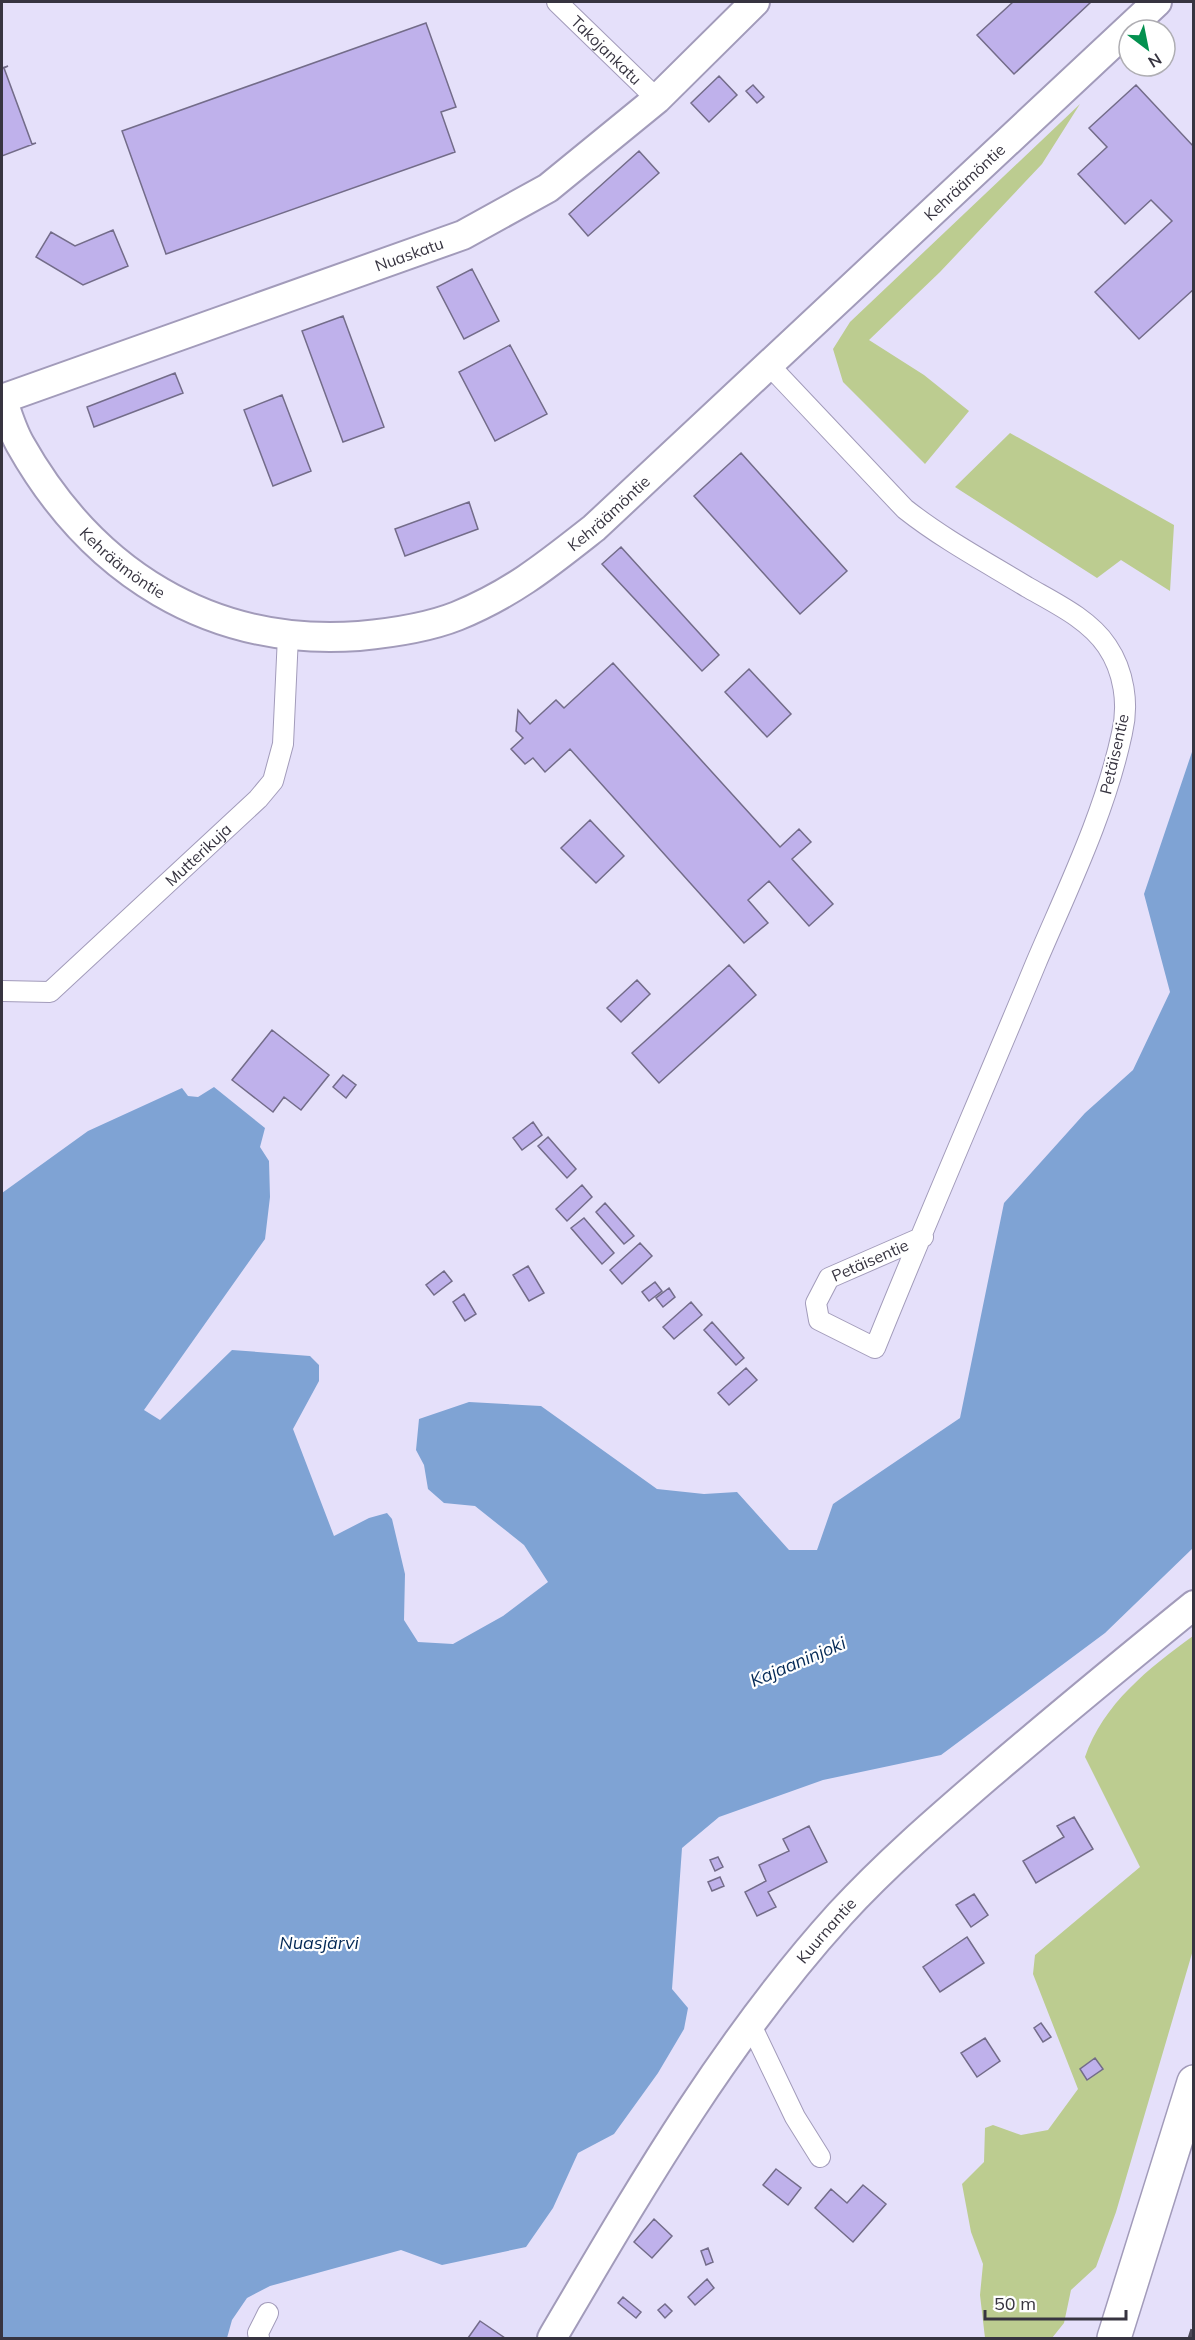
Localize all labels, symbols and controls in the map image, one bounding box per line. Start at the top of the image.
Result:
street label: Takojankatu [567,11,646,89]
north arrow [1117,18,1177,78]
text: N [1145,49,1165,72]
street label: Kehräämöntie [920,139,1009,225]
street label: Nuaskatu [372,233,446,276]
street label: Kehräämöntie [563,471,654,555]
street label: Kehräämöntie [76,523,169,603]
street label: Petäisentie [1095,712,1133,796]
street label: Mutterikuja [161,819,235,890]
street label: Petäisentie [828,1235,911,1286]
water label: Kajaaninjoki [747,1631,850,1692]
street label: Kuurnantie [792,1893,860,1967]
water label: Nuasjärvi [279,1931,359,1954]
scale bar [985,2283,1126,2321]
text: 50 m [994,2292,1036,2315]

